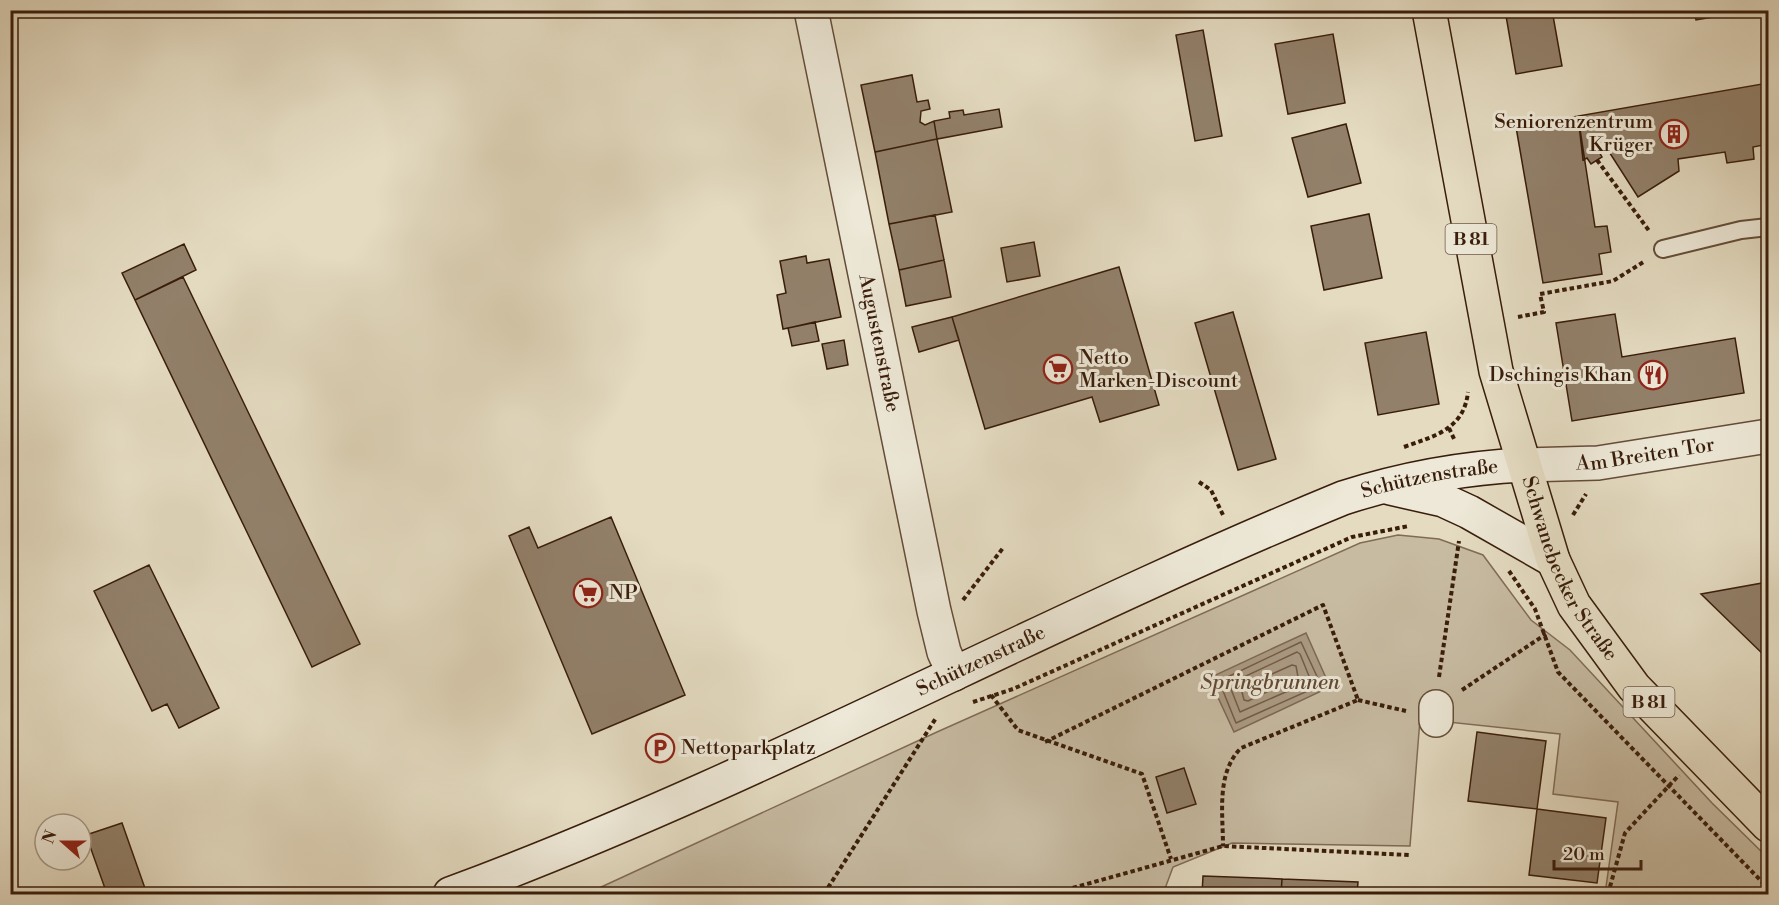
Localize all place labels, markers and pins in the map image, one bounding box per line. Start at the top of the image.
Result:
place label: Seniorenzentrum Krüger [1494,110,1653,158]
building icon: Seniorenzentrum Krüger [1658,118,1690,150]
place label: Netto Marken-Discount [1079,346,1238,394]
supermarket icon: Netto Marken-Discount [1042,353,1074,385]
restaurant icon: Dschingis Khan [1637,359,1669,391]
place label: Dschingis Khan [1489,363,1632,388]
supermarket icon: NP [572,577,604,609]
place label: NP [609,581,638,606]
parking icon: Nettoparkplatz [644,732,676,764]
place label: Nettoparkplatz [681,736,816,761]

